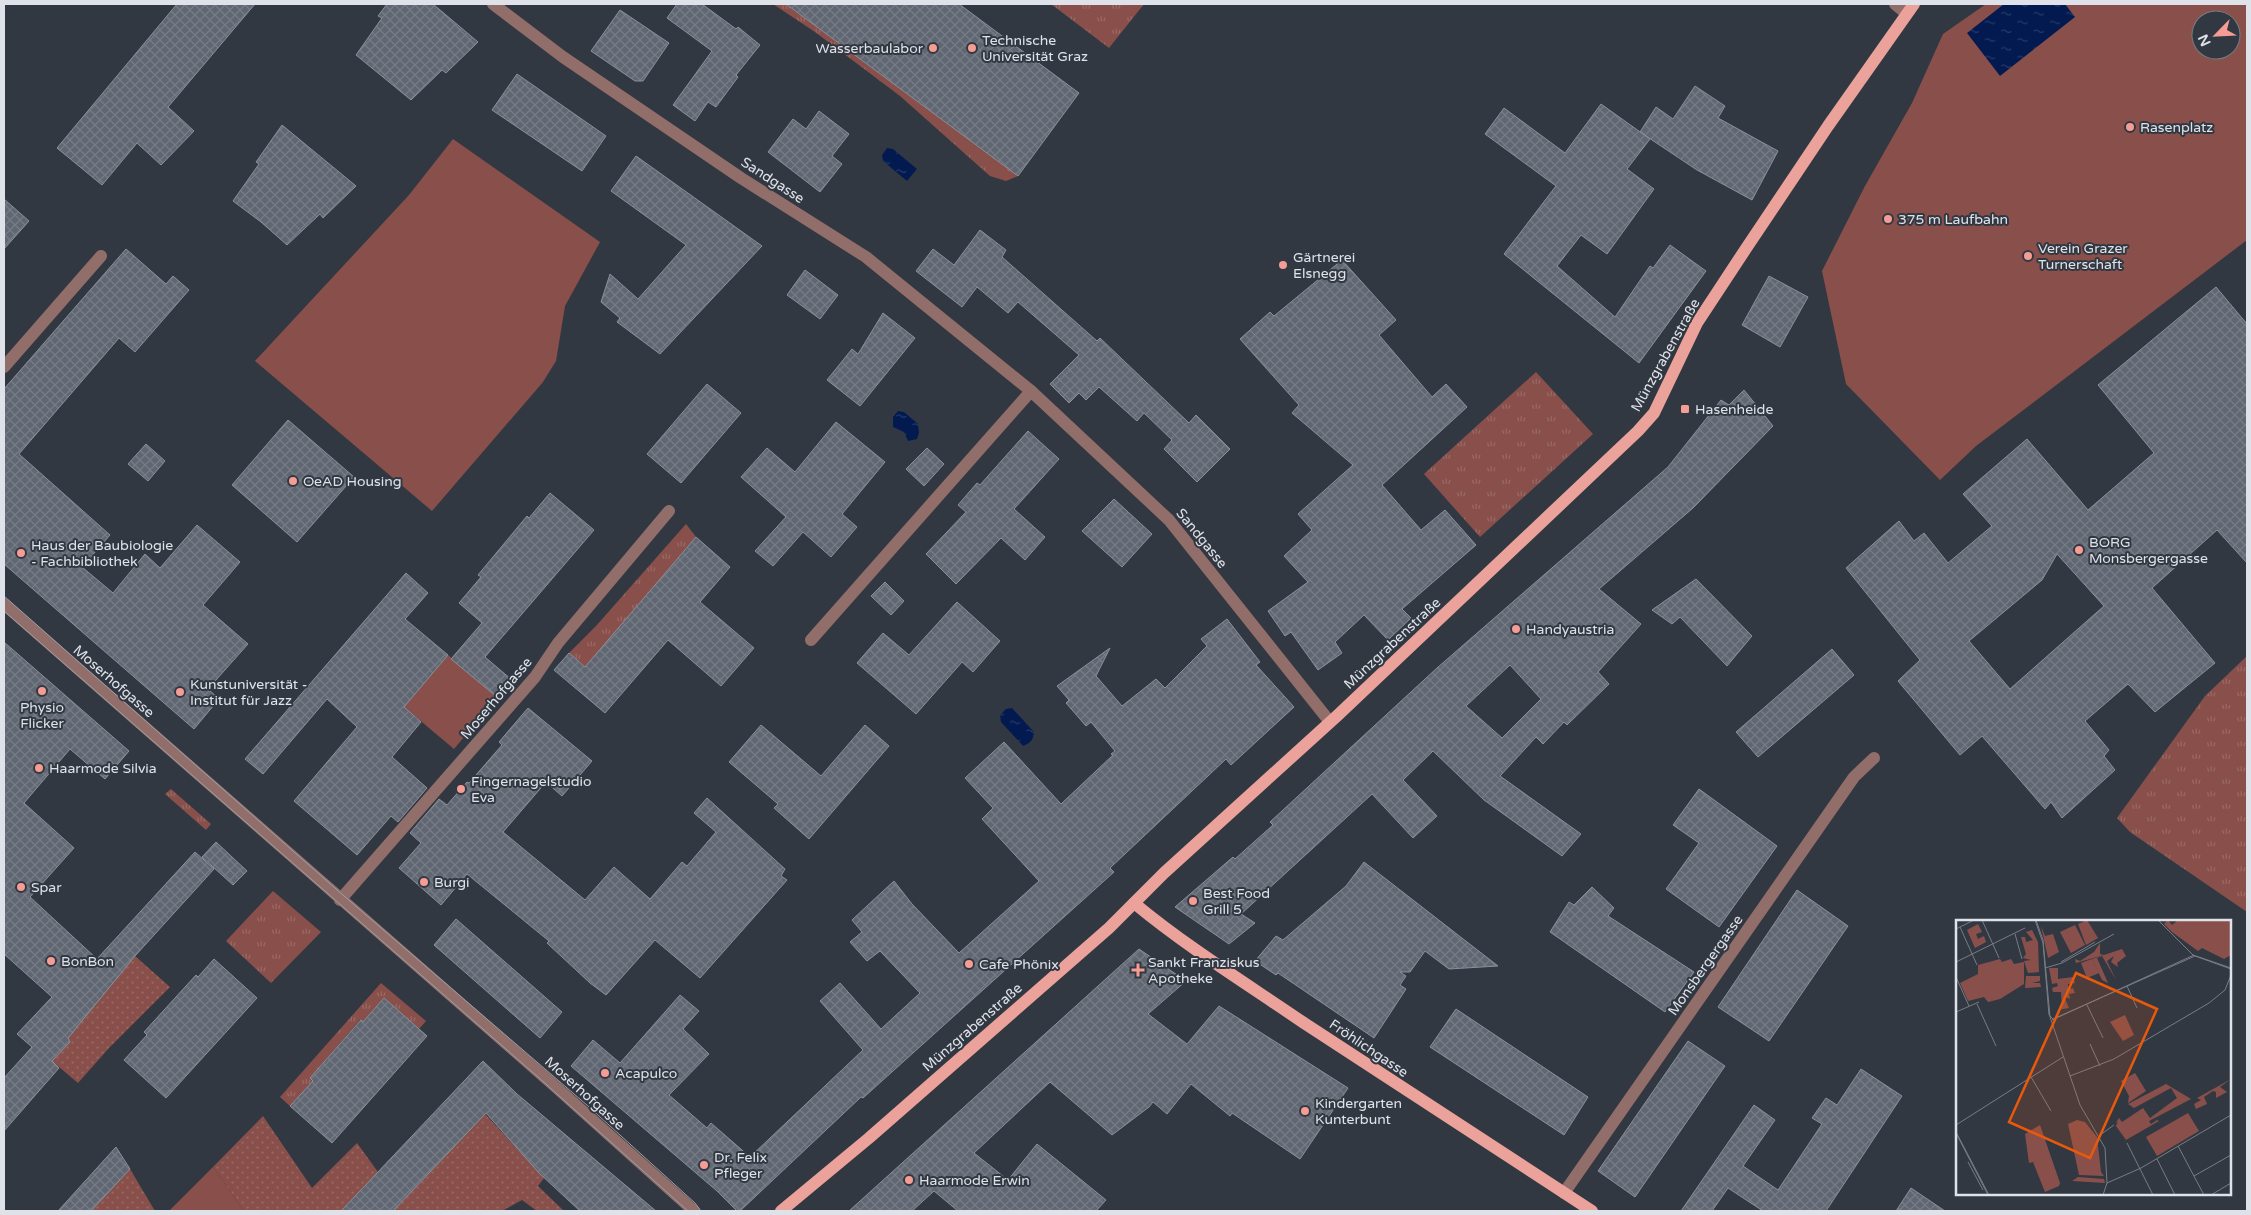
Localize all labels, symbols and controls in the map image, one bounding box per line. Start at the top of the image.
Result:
north arrow [2191,10,2241,60]
text: N [2195,31,2215,49]
place label: Technische Universität Graz [982,32,1088,65]
place label: Wasserbaulabor [816,40,924,57]
marker: Wasserbaulabor [927,42,939,54]
marker: Technische Universität Graz [966,42,978,54]
place label: Rasenplatz [2140,119,2213,136]
marker: Rasenplatz [2124,121,2136,133]
street label: Sandgasse [738,154,808,207]
place label: 375 m Laufbahn [1898,211,2008,228]
marker: 375 m Laufbahn [1882,213,1894,225]
place label: Verein Grazer Turnerschaft [2038,240,2128,273]
place label: Gärtnerei Elsnegg [1293,249,1355,282]
marker: Verein Grazer Turnerschaft [2022,250,2034,262]
marker: Gärtnerei Elsnegg [1277,259,1289,271]
street label: Münzgrabenstraße [1627,296,1704,415]
place label: Hasenheide [1695,401,1773,418]
marker: Hasenheide [1679,403,1691,415]
place label: OeAD Housing [303,473,402,490]
marker: OeAD Housing [287,475,299,487]
street label: Sandgasse [1172,505,1231,572]
place label: BORG Monsbergergasse [2089,534,2208,567]
place label: Haus der Baubiologie - Fachbibliothek [31,537,173,570]
marker: BORG Monsbergergasse [2073,544,2085,556]
marker: Haus der Baubiologie - Fachbibliothek [15,547,27,559]
street label: Münzgrabenstraße [1340,594,1444,693]
place label: Handyaustria [1526,621,1614,638]
marker: Handyaustria [1510,623,1522,635]
street label: Moserhofgasse [70,642,158,721]
street label: Moserhofgasse [457,654,536,743]
place label: Kunstuniversität - Institut für Jazz [190,676,308,709]
marker: Physio Flicker [36,685,48,697]
marker: Kunstuniversität - Institut für Jazz [174,686,186,698]
place label: Physio Flicker [20,699,64,732]
place label: Haarmode Silvia [49,760,157,777]
marker: Haarmode Silvia [33,762,45,774]
place label: Fingernagelstudio Eva [471,773,592,806]
marker: Fingernagelstudio Eva [455,783,467,795]
place label: Burgi [434,874,470,891]
marker: Burgi [418,876,430,888]
place label: Spar [31,879,62,896]
marker: Spar [15,881,27,893]
place label: Best Food Grill 5 [1203,885,1270,918]
marker: Best Food Grill 5 [1187,895,1199,907]
street label: Monsbergergasse [1664,912,1747,1019]
inset map [1956,920,2231,1195]
place label: BonBon [61,953,114,970]
place label: Sankt Franziskus Apotheke [1148,954,1260,987]
marker: BonBon [45,955,57,967]
place label: Cafe Phönix [979,956,1059,973]
marker: Cafe Phönix [963,958,975,970]
marker: Sankt Franziskus Apotheke [1132,964,1144,976]
street label: Münzgrabenstraße [919,979,1026,1075]
street label: Fröhlichgasse [1326,1016,1411,1081]
street label: Moserhofgasse [541,1053,628,1134]
place label: Acapulco [615,1065,677,1082]
marker: Acapulco [599,1067,611,1079]
place label: Kindergarten Kunterbunt [1315,1095,1402,1128]
marker: Kindergarten Kunterbunt [1299,1105,1311,1117]
place label: Dr. Felix Pfleger [714,1149,767,1182]
marker: Dr. Felix Pfleger [698,1159,710,1171]
place label: Haarmode Erwin [919,1172,1030,1189]
marker: Haarmode Erwin [903,1174,915,1186]

